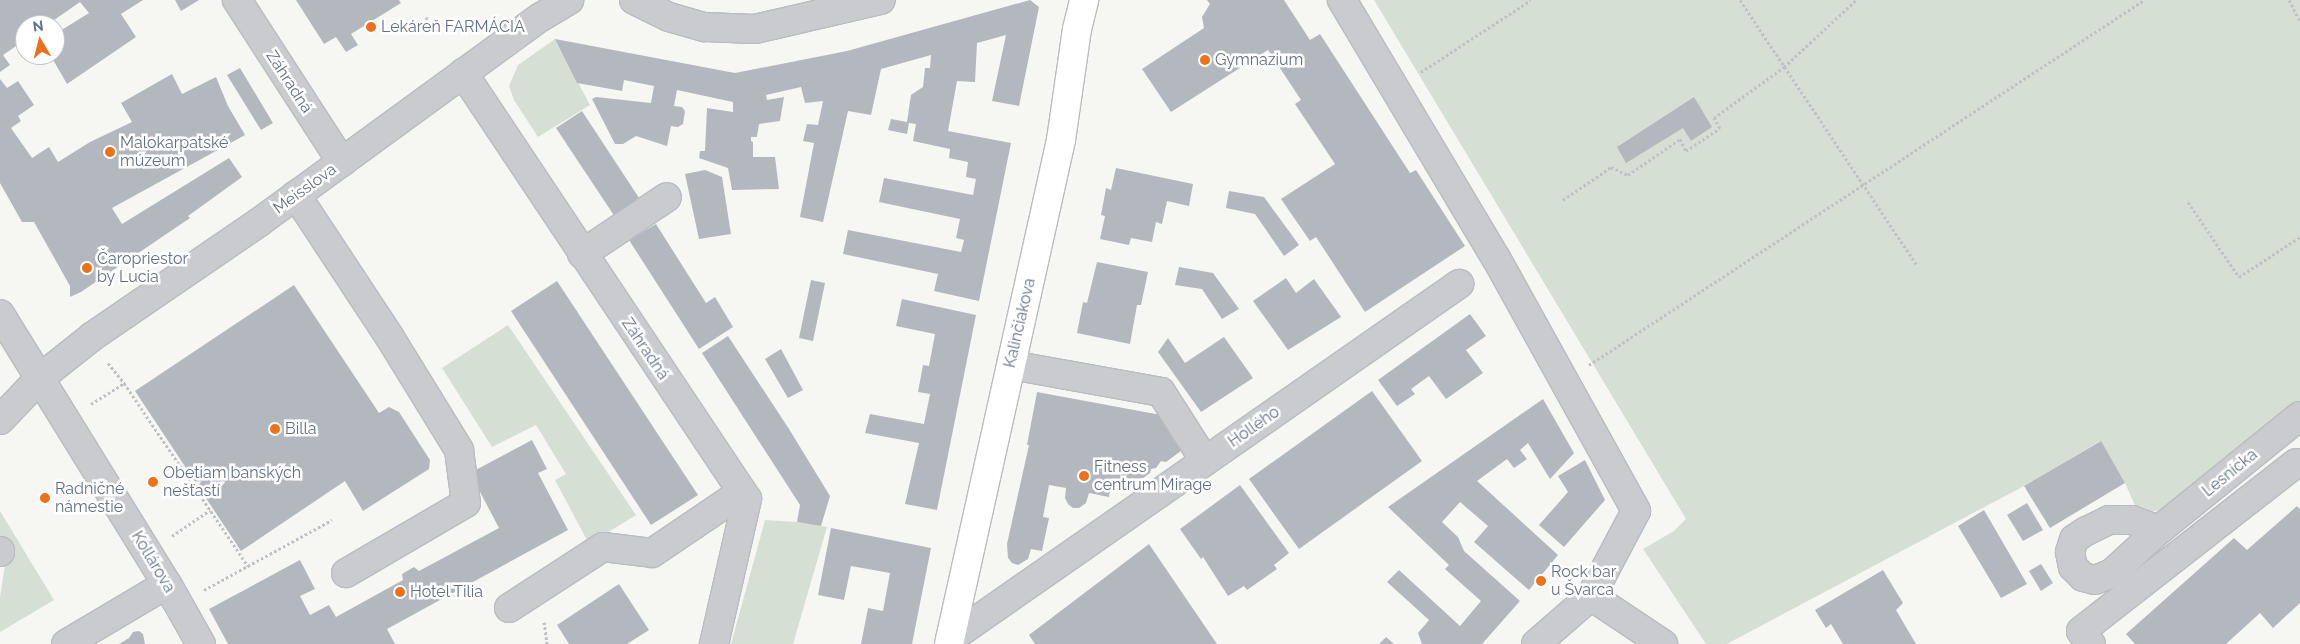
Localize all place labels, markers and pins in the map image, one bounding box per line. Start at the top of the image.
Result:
place label: Lekáreň FARMÁCIA [381,17,525,37]
marker: Lekáreň FARMÁCIA [365,21,377,33]
place label: Gymnazium [1215,50,1303,70]
marker: Gymnazium [1199,54,1211,66]
place label: Malokarpatské múzeum [120,133,228,171]
marker: Malokarpatské múzeum [104,146,116,158]
place label: Čaropriestor by Lucia [97,249,188,287]
marker: Čaropriestor by Lucia [81,262,93,274]
place label: Billa [285,419,317,439]
marker: Billa [269,423,281,435]
place label: Fitness centrum Mirage [1094,457,1212,495]
place label: Obetiam banských nešťastí [163,463,301,501]
marker: Fitness centrum Mirage [1078,470,1090,482]
marker: Obetiam banských nešťastí [147,476,159,488]
place label: Radničné námestie [55,479,124,517]
marker: Radničné námestie [39,492,51,504]
place label: Rock bar u Švarca [1551,562,1616,600]
marker: Rock bar u Švarca [1535,575,1547,587]
place label: Hotel Tilia [410,582,484,602]
marker: Hotel Tilia [394,586,406,598]

